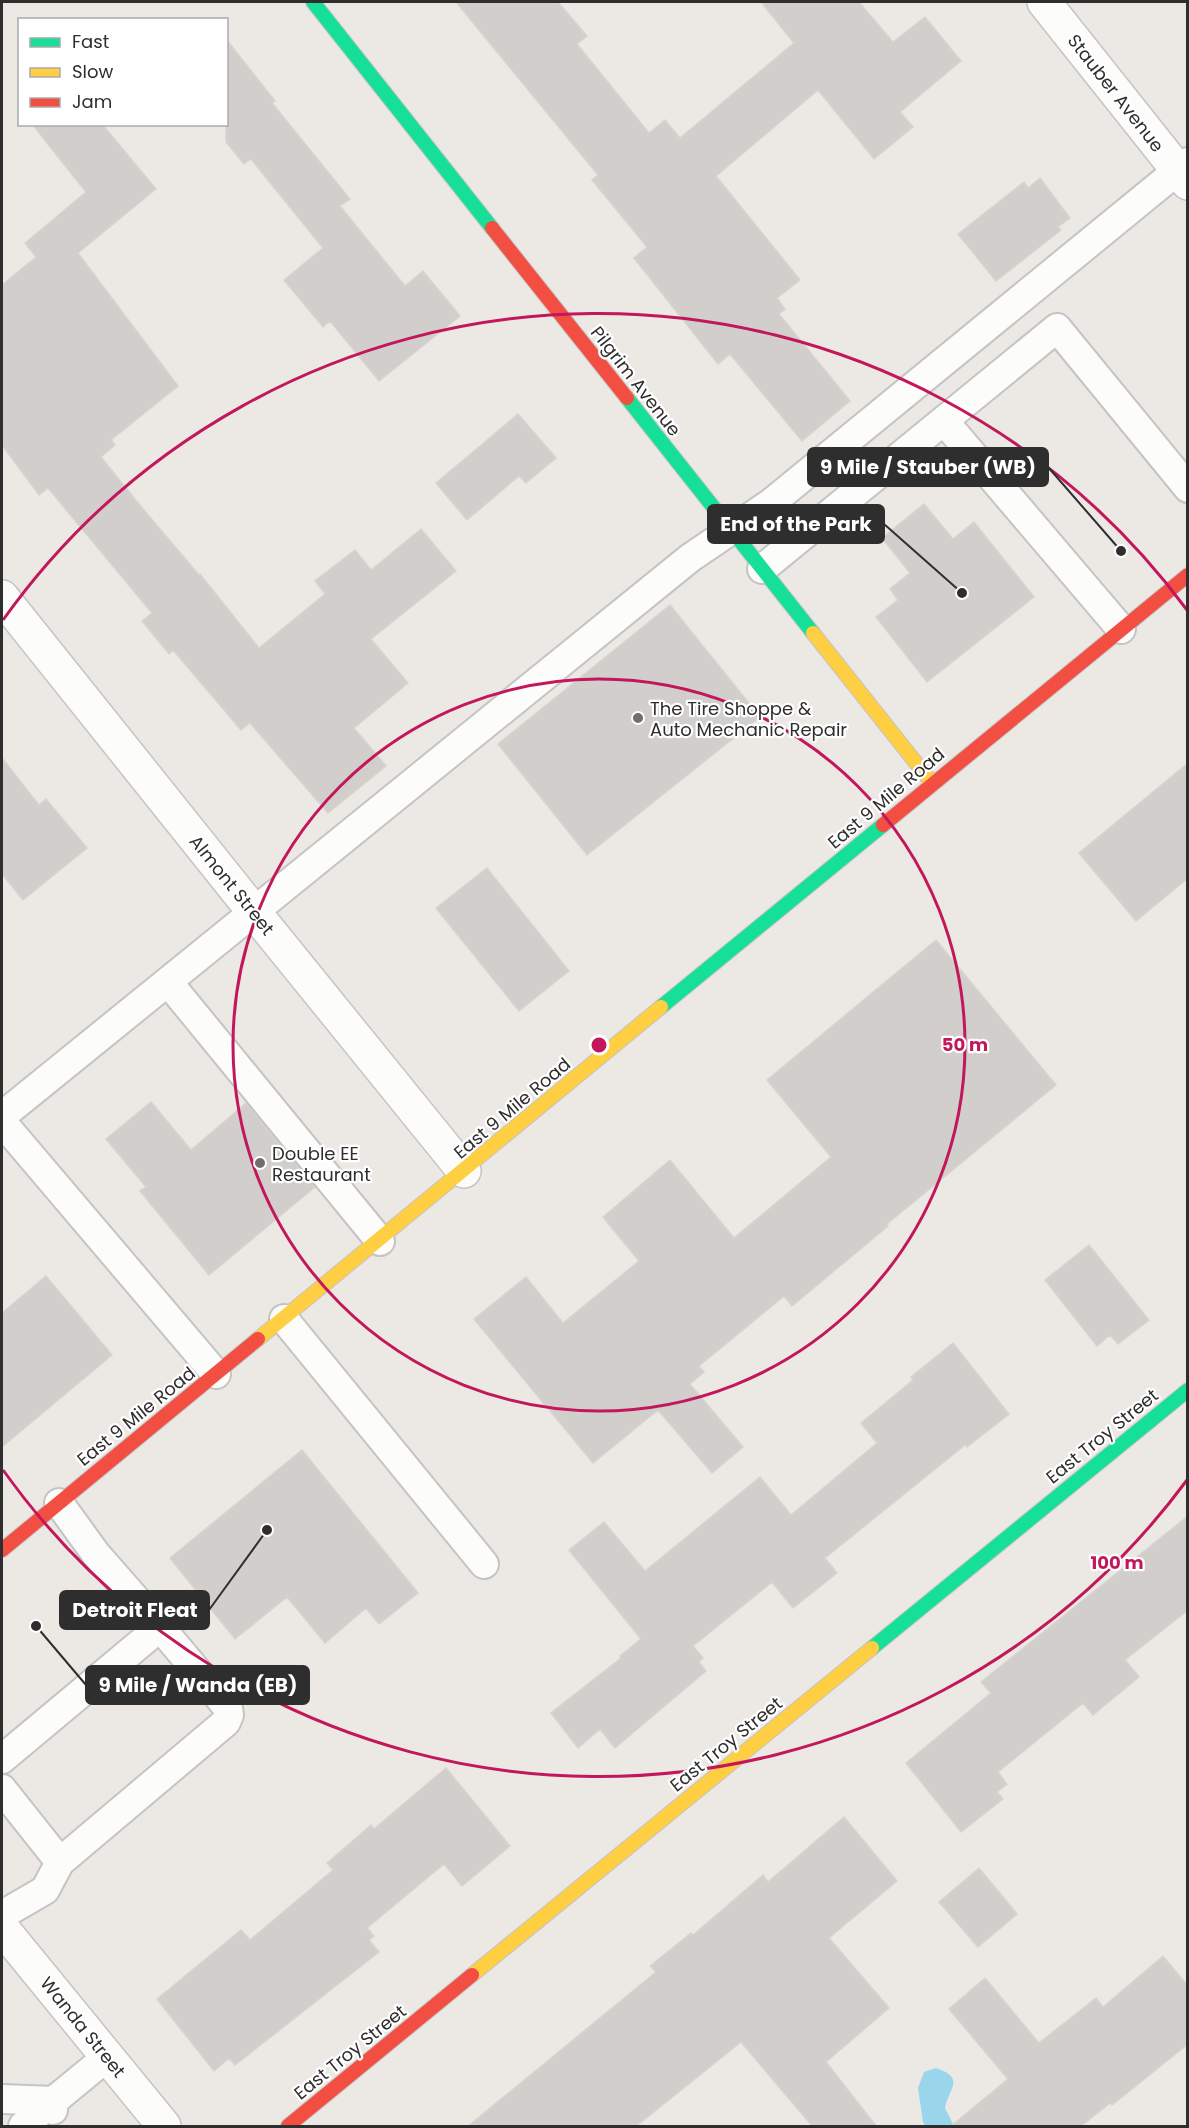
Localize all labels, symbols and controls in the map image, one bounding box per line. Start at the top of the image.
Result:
legend [18,18,228,126]
text: Fast [72,29,109,54]
street label: Stauber Avenue [1062,29,1170,157]
text: Slow [72,59,114,84]
text: Jam [72,89,112,114]
street label: Pilgrim Avenue [585,321,687,441]
callout: 9 Mile / Stauber (WB) [808,448,1048,486]
text: 9 Mile / Stauber (WB) [820,453,1036,481]
callout: End of the Park [708,505,884,543]
text: End of the Park [720,510,872,538]
place label: The Tire Shoppe & Auto Mechanic Repair [650,696,847,742]
marker: The Tire Shoppe & Auto Mechanic Repair [631,711,645,725]
street label: East 9 Mile Road [822,742,950,854]
street label: Almont Street [184,830,280,940]
text: 50 m [942,1032,988,1057]
centre of rings [589,1035,609,1055]
street label: East 9 Mile Road [448,1052,576,1164]
place label: Double EE Restaurant [272,1141,371,1187]
marker: Double EE Restaurant [253,1156,267,1170]
street label: East 9 Mile Road [72,1361,200,1471]
street label: East Troy Street [1041,1383,1163,1489]
text: 100 m [1090,1550,1144,1575]
callout: Detroit Fleat [60,1591,209,1629]
text: Detroit Fleat [72,1596,198,1624]
callout: 9 Mile / Wanda (EB) [86,1666,309,1704]
text: 9 Mile / Wanda (EB) [98,1671,298,1699]
street label: East Troy Street [665,1691,787,1797]
street label: Wanda Street [35,1971,131,2083]
street label: East Troy Street [289,1999,411,2105]

